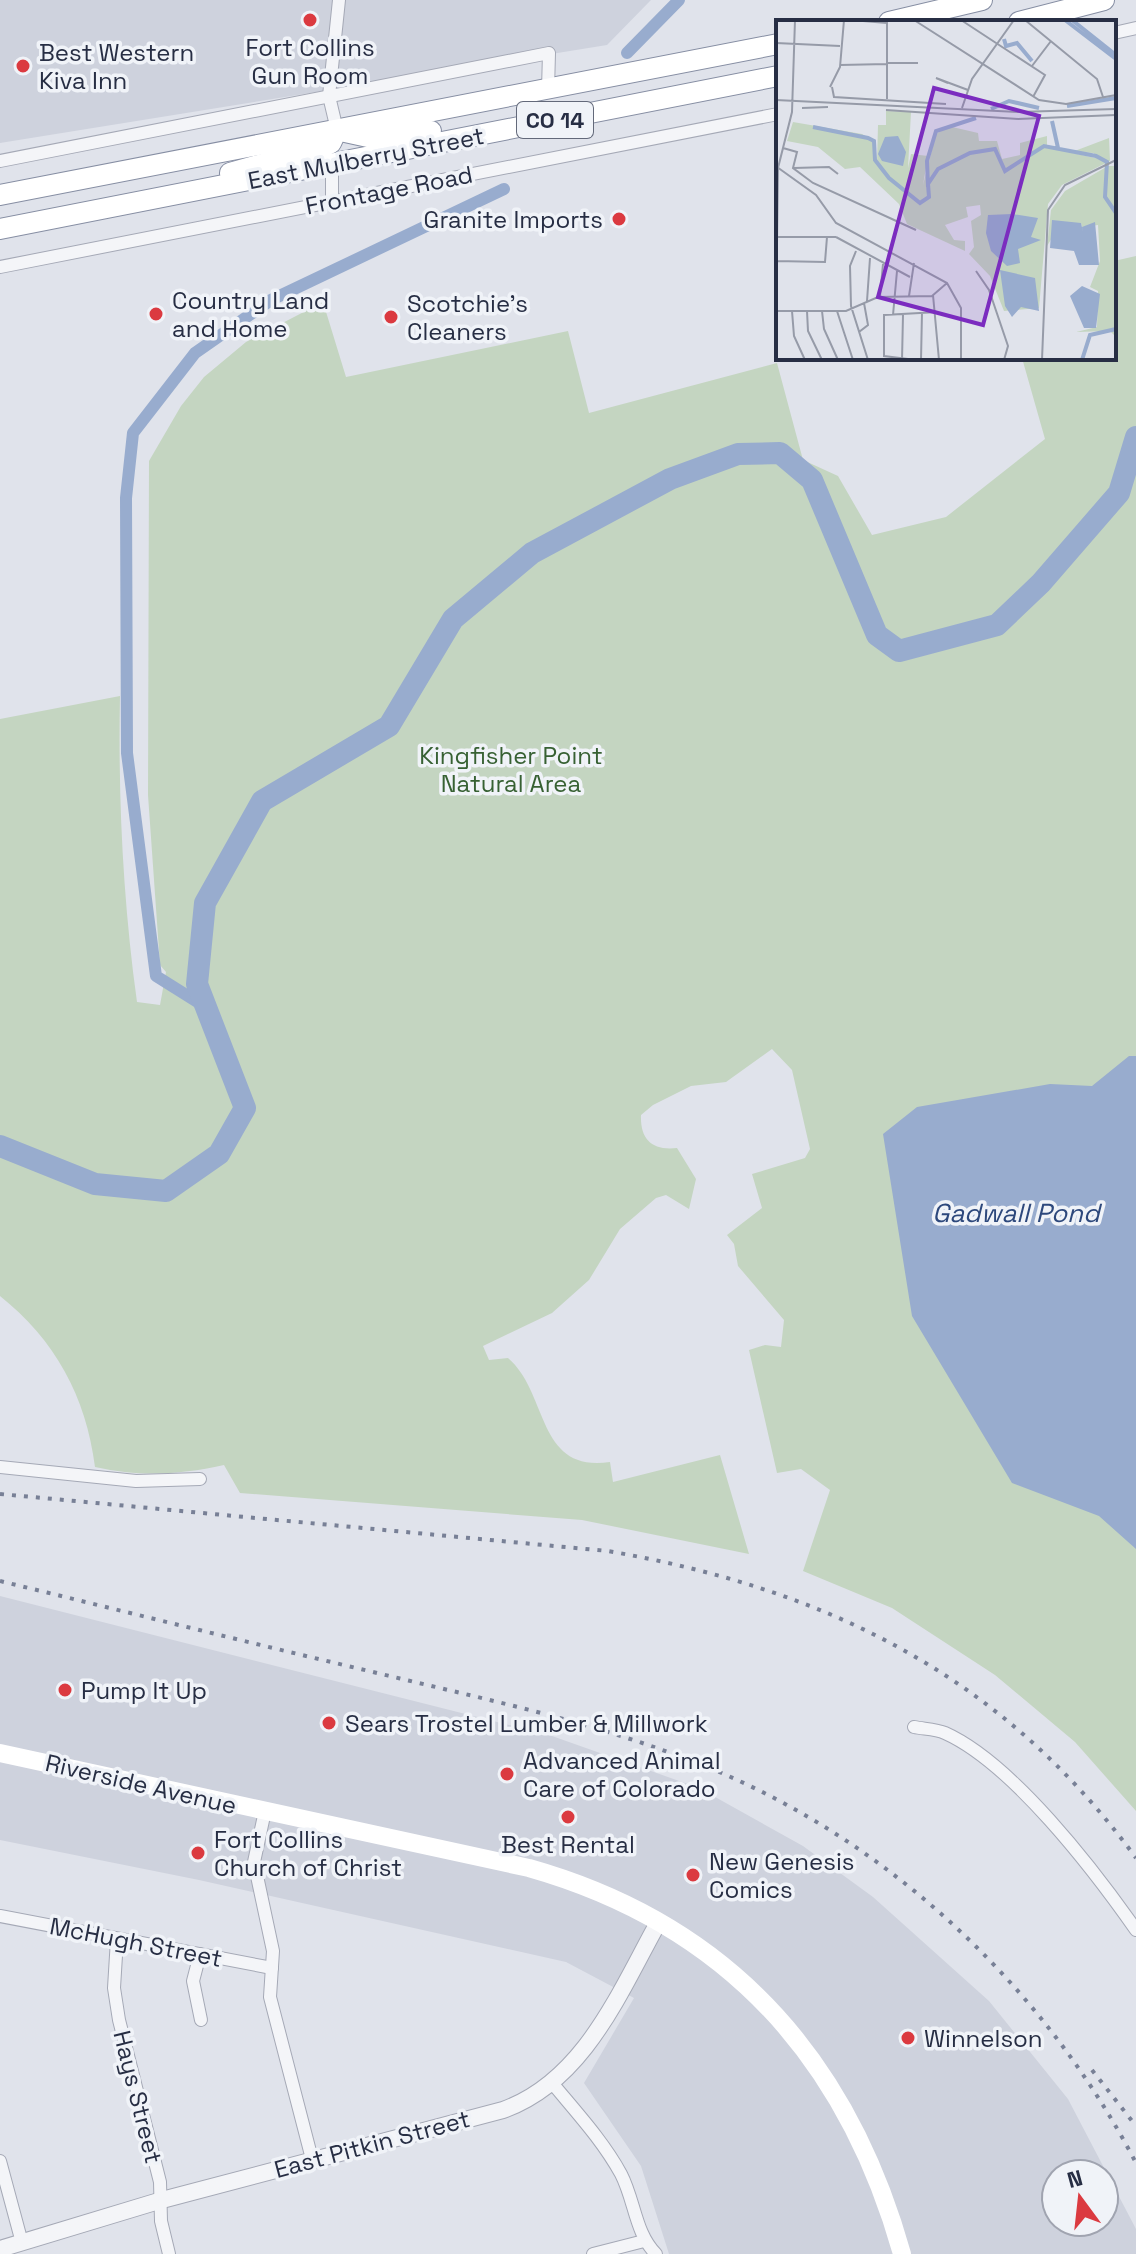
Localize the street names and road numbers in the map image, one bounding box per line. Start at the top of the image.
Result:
road number: CO 14 [517,102,593,138]
street label: East Mulberry Street [245,120,487,196]
street label: Frontage Road [303,159,475,221]
street label: Riverside Avenue [42,1747,240,1821]
street label: McHugh Street [47,1910,225,1974]
street label: Hays Street [106,2027,170,2167]
street label: East Pitkin Street [271,2103,473,2185]

